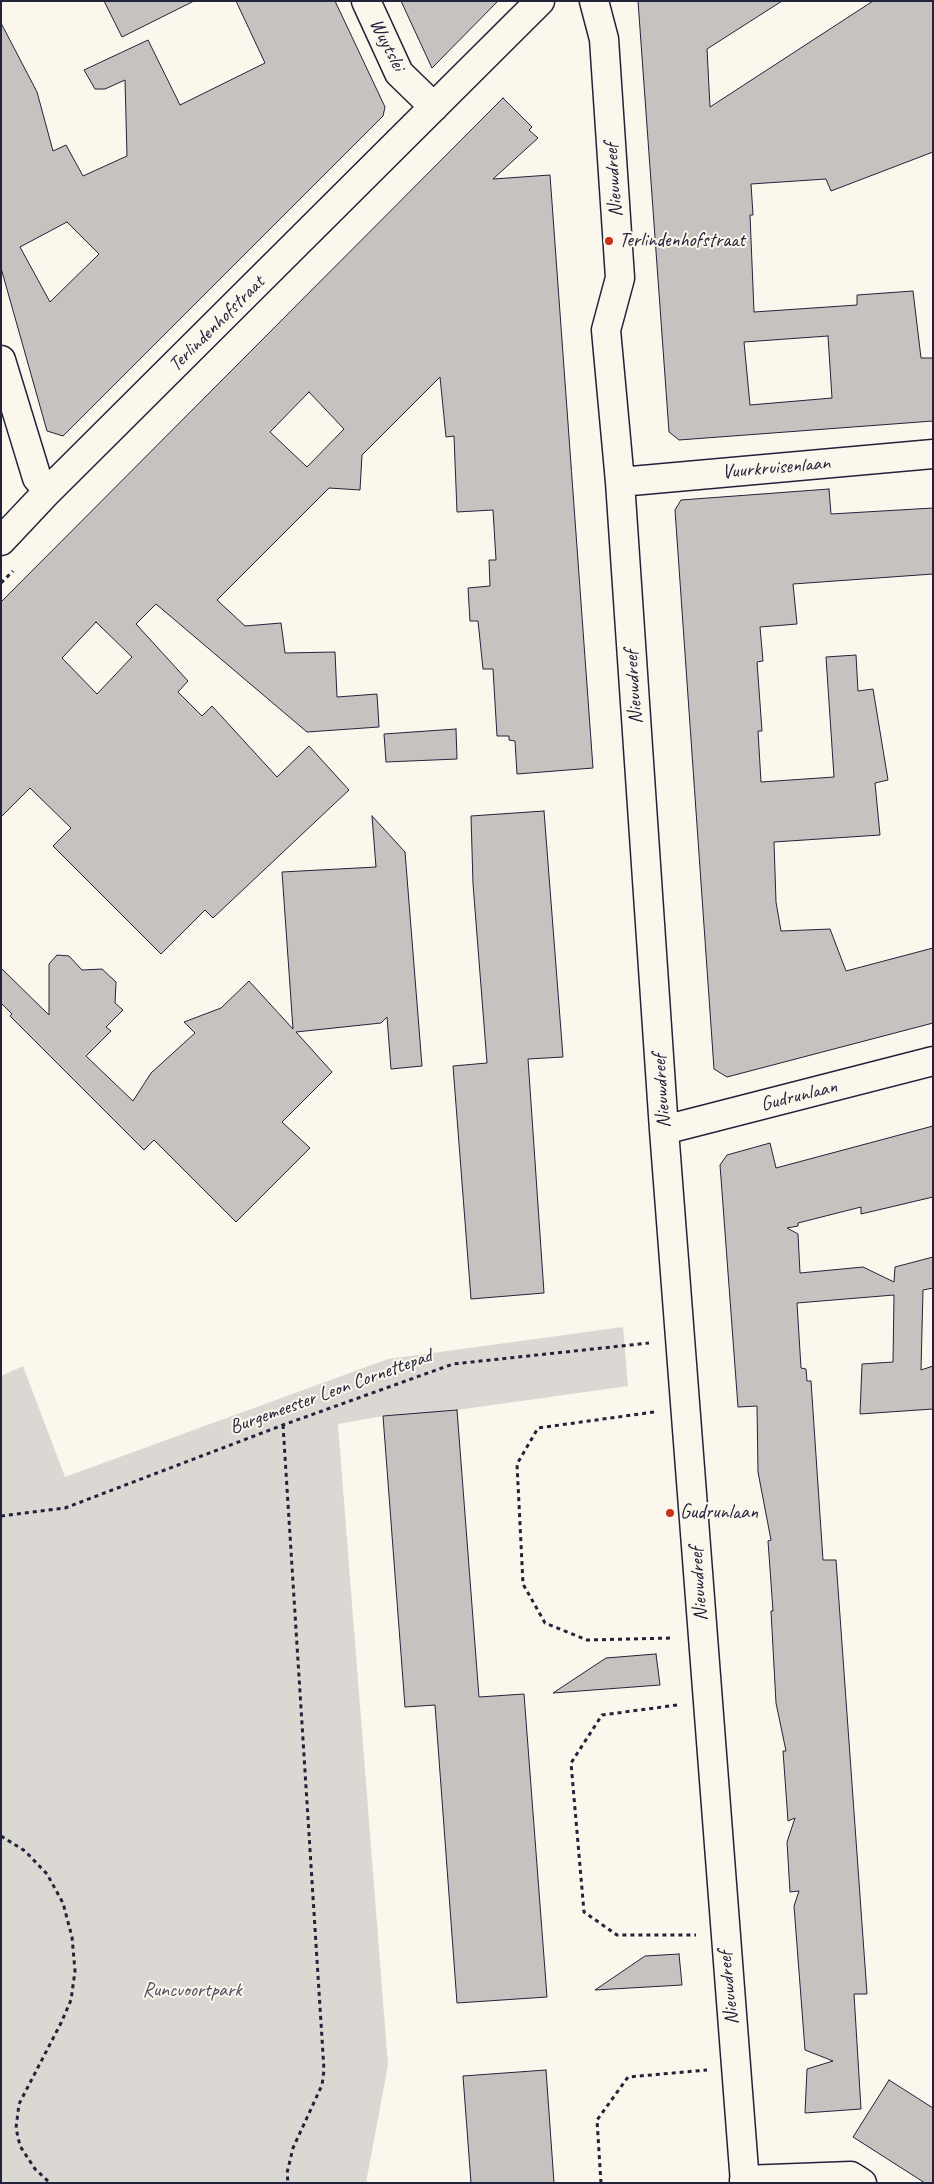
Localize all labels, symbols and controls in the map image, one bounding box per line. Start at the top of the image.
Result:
street label: Wuytslei [364,15,410,75]
street label: Nieuwdreef [599,142,629,218]
place label: Terlindenhofstraat [619,229,745,253]
marker: Terlindenhofstraat [603,235,615,247]
street label: Terlindenhofstraat [164,271,270,377]
street label: Vuurkruisenlaan [721,451,831,485]
street label: Nieuwdreef [619,649,649,725]
street label: Nieuwdreef [647,1053,677,1129]
street label: Gudrunlaan [758,1075,840,1117]
street label: Burgemeester Leon Cornettepad [226,1344,436,1440]
place label: Gudrunlaan [680,1501,758,1525]
marker: Gudrunlaan [664,1507,676,1519]
street label: Nieuwdreef [684,1546,714,1622]
street label: Nieuwdreef [713,1950,745,2026]
park label: Runcvoortpark [143,1979,241,2003]

